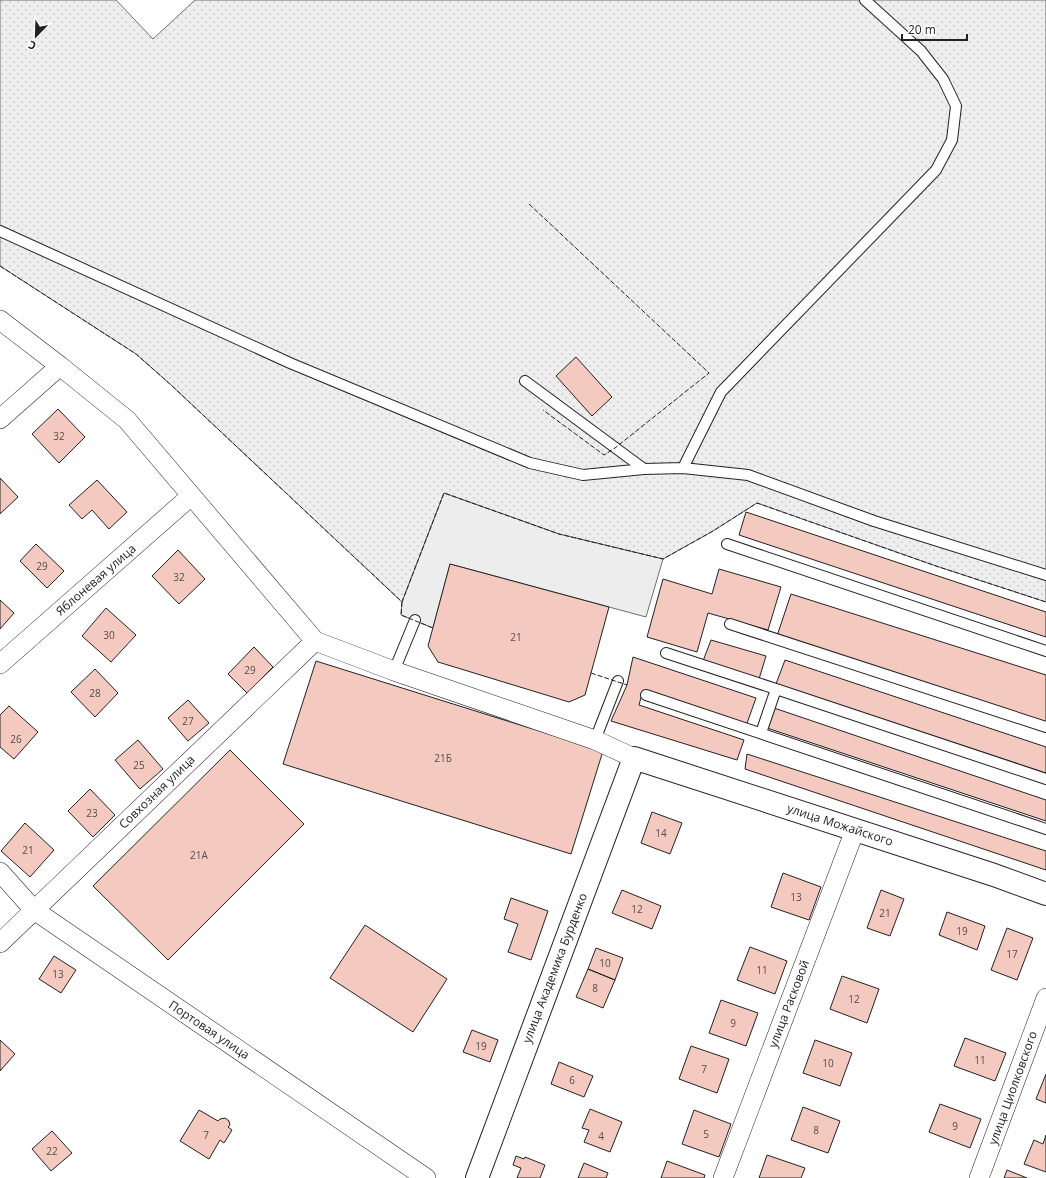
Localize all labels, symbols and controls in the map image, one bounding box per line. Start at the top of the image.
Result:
north arrow [16,16,56,56]
scale bar [902,16,967,42]
text: 20 m [908,21,936,38]
text: С [26,37,38,54]
house number: 32 [53,429,65,443]
street label: Яблоневая улица [52,540,139,619]
house number: 29 [36,559,48,573]
house number: 32 [173,570,185,584]
house number: 30 [103,628,115,642]
house number: 21 [510,630,522,644]
house number: 29 [244,663,256,677]
house number: 28 [89,686,101,700]
house number: 27 [182,714,194,728]
house number: 26 [10,732,22,746]
street label: Совхозная улица [115,751,198,832]
house number: 21Б [434,751,452,765]
house number: 25 [133,758,145,772]
street label: улица Можайского [785,799,895,850]
house number: 23 [86,806,98,820]
house number: 14 [655,826,667,840]
house number: 21 [22,843,34,857]
house number: 21А [190,848,209,862]
street label: улица Академика Бурденко [518,890,591,1045]
house number: 13 [790,890,802,904]
house number: 12 [631,902,643,916]
house number: 21 [879,906,891,920]
house number: 19 [956,924,968,938]
house number: 17 [1006,947,1018,961]
house number: 10 [599,956,611,970]
street label: улица Расковой [764,958,813,1050]
house number: 11 [756,963,768,977]
house number: 13 [52,967,64,981]
house number: 8 [592,981,598,995]
house number: 12 [848,992,860,1006]
street label: Портовая улица [165,996,253,1063]
house number: 9 [730,1016,736,1030]
street label: улица Циолковского [984,1028,1041,1147]
house number: 19 [475,1039,487,1053]
house number: 11 [974,1053,986,1067]
house number: 10 [822,1056,834,1070]
house number: 7 [701,1062,707,1076]
house number: 6 [569,1073,575,1087]
house number: 9 [952,1119,958,1133]
house number: 8 [813,1123,819,1137]
house number: 5 [703,1127,709,1141]
house number: 7 [203,1128,209,1142]
house number: 4 [598,1129,604,1143]
house number: 22 [46,1144,58,1158]

